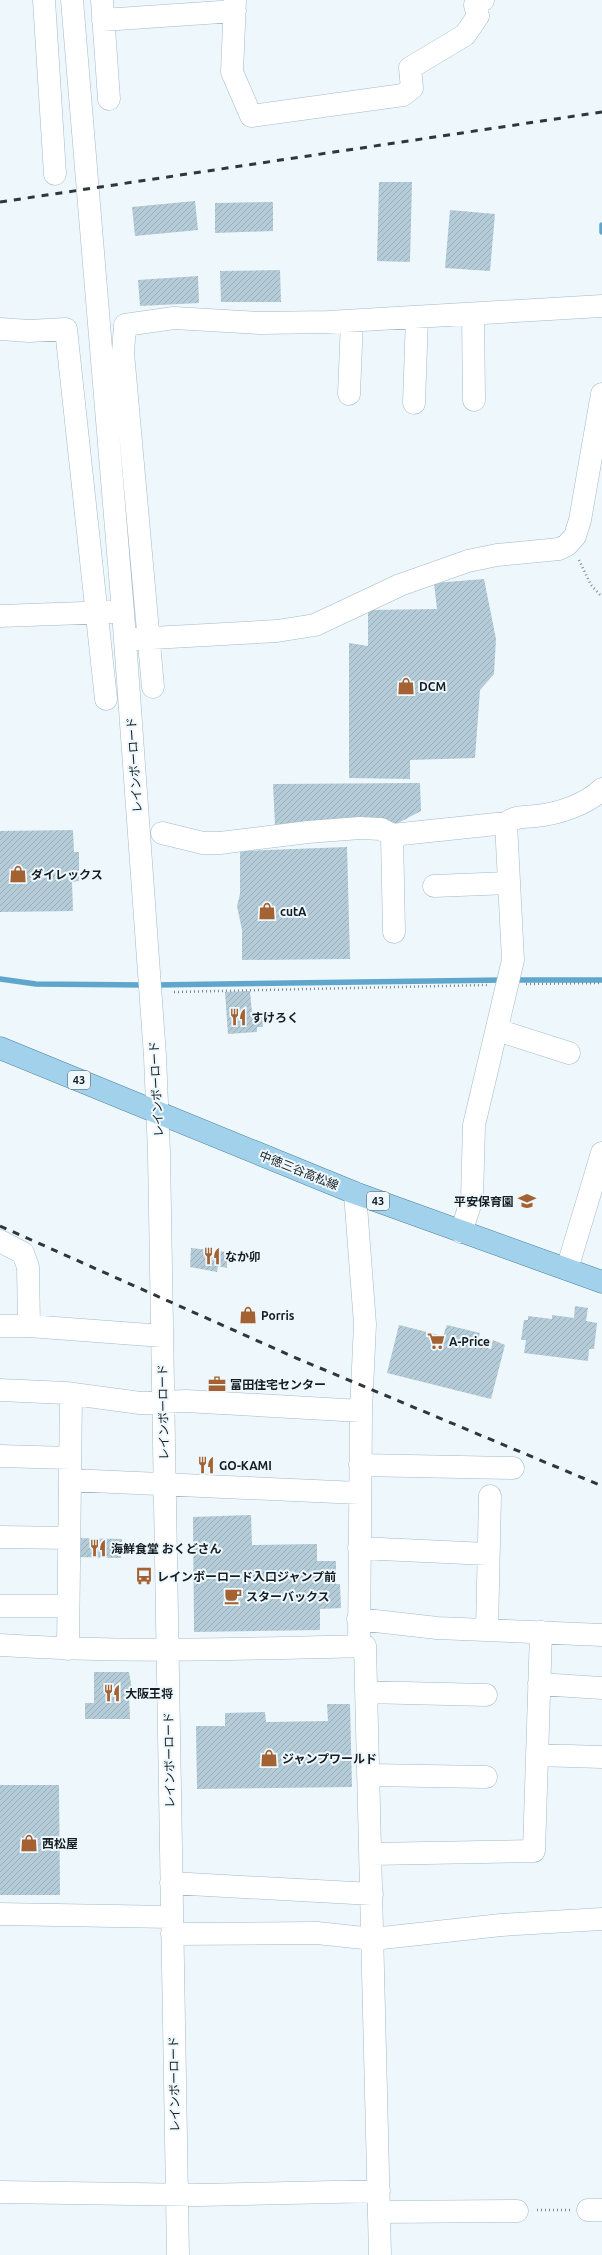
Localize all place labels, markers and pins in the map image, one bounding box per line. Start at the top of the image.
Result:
shop icon: DCM [396,676,416,696]
place label: DCM [419,680,446,693]
shop icon: ダイレックス [8,864,28,884]
place label: ダイレックス [31,868,103,881]
shop icon: cutA [257,901,277,921]
place label: cutA [280,905,307,918]
restaurant icon: すけろく [228,1007,248,1027]
place label: すけろく [251,1011,299,1024]
school or university icon: 平安保育園 [517,1191,537,1211]
place label: 平安保育園 [454,1195,514,1208]
restaurant icon: なか卯 [202,1246,222,1266]
place label: なか卯 [225,1250,261,1263]
shop icon: Porris [238,1305,258,1325]
place label: Porris [261,1309,295,1322]
supermarket icon: A-Price [426,1331,446,1351]
place label: A-Price [449,1335,490,1348]
office icon: 富田住宅センター [207,1374,227,1394]
place label: 富田住宅センター [230,1378,326,1391]
restaurant icon: GO-KAMI [196,1455,216,1475]
place label: GO-KAMI [219,1459,272,1472]
restaurant icon: 海鮮食堂 おくどさん [88,1538,108,1558]
place label: 海鮮食堂 おくどさん [111,1542,222,1555]
bus stop icon: レインボーロード入口ジャンプ前 [134,1566,154,1586]
place label: レインボーロード入口ジャンプ前 [157,1570,336,1583]
cafe icon: スターバックス [223,1586,243,1606]
place label: スターバックス [246,1590,330,1603]
restaurant icon: 大阪王将 [102,1683,122,1703]
place label: 大阪王将 [125,1687,173,1700]
shop icon: ジャンプワールド [259,1748,279,1768]
place label: ジャンプワールド [282,1752,377,1765]
shop icon: 西松屋 [19,1833,39,1853]
place label: 西松屋 [42,1837,78,1850]

